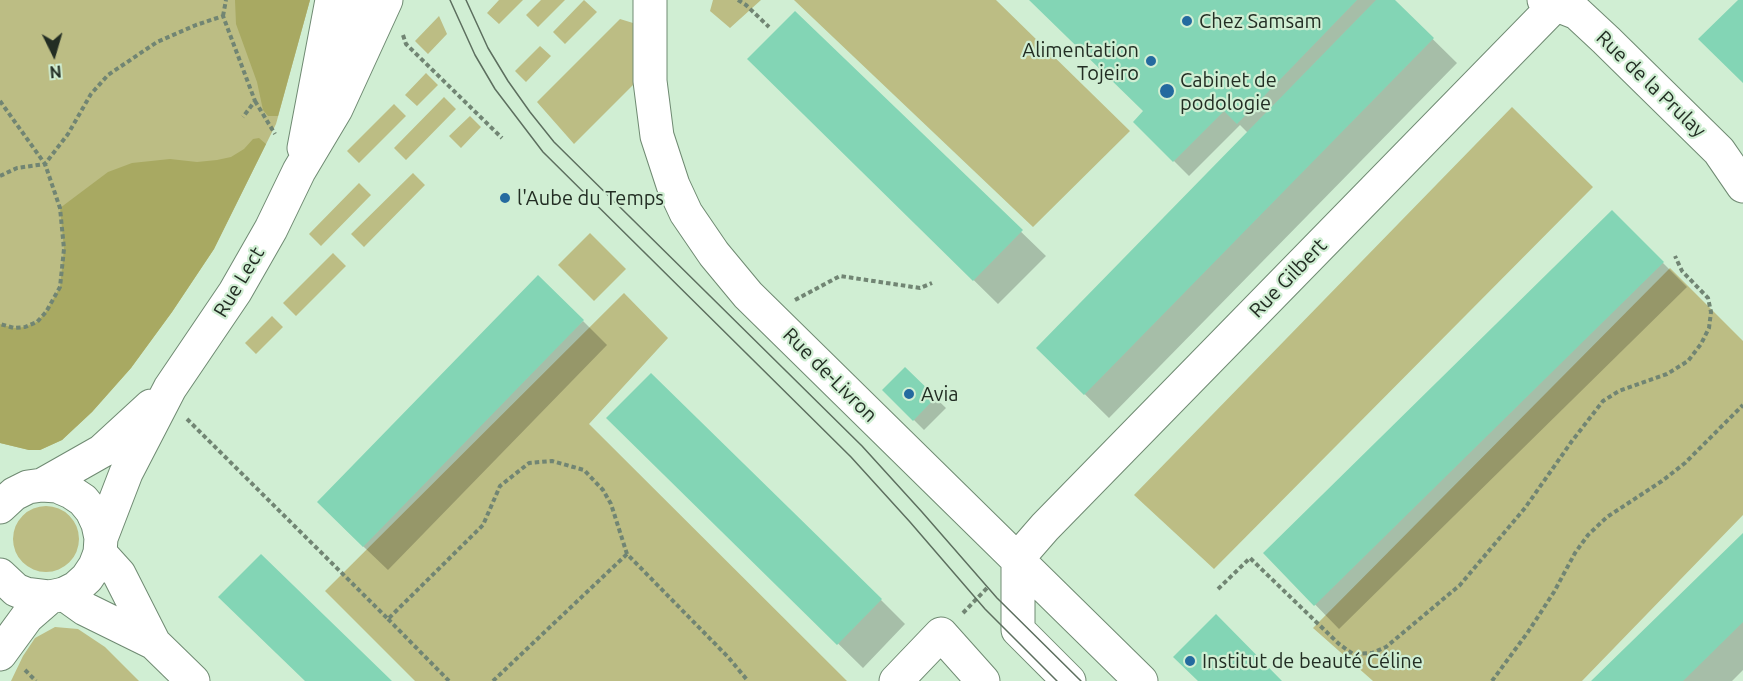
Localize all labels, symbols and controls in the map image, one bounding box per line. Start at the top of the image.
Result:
place label: Chez Samsam [1199,9,1322,33]
marker: Chez Samsam [1180,14,1194,28]
north arrow [24,24,84,84]
street label: Rue de la Prulay [1591,26,1711,142]
place label: Alimentation Tojeiro [1022,38,1139,85]
marker: Alimentation Tojeiro [1144,54,1158,68]
text: N [49,62,62,81]
place label: Cabinet de podologie [1180,68,1277,115]
marker: Cabinet de podologie [1158,82,1176,100]
place label: l'Aube du Temps [517,186,664,210]
marker: l'Aube du Temps [498,191,512,205]
street label: Rue Gilbert [1244,233,1332,323]
street label: Rue Lect [209,242,269,322]
street label: Rue de-Livron [778,323,882,427]
place label: Avia [921,382,959,406]
marker: Avia [902,387,916,401]
place label: Institut de beauté Céline [1202,649,1423,673]
marker: Institut de beauté Céline [1183,654,1197,668]

